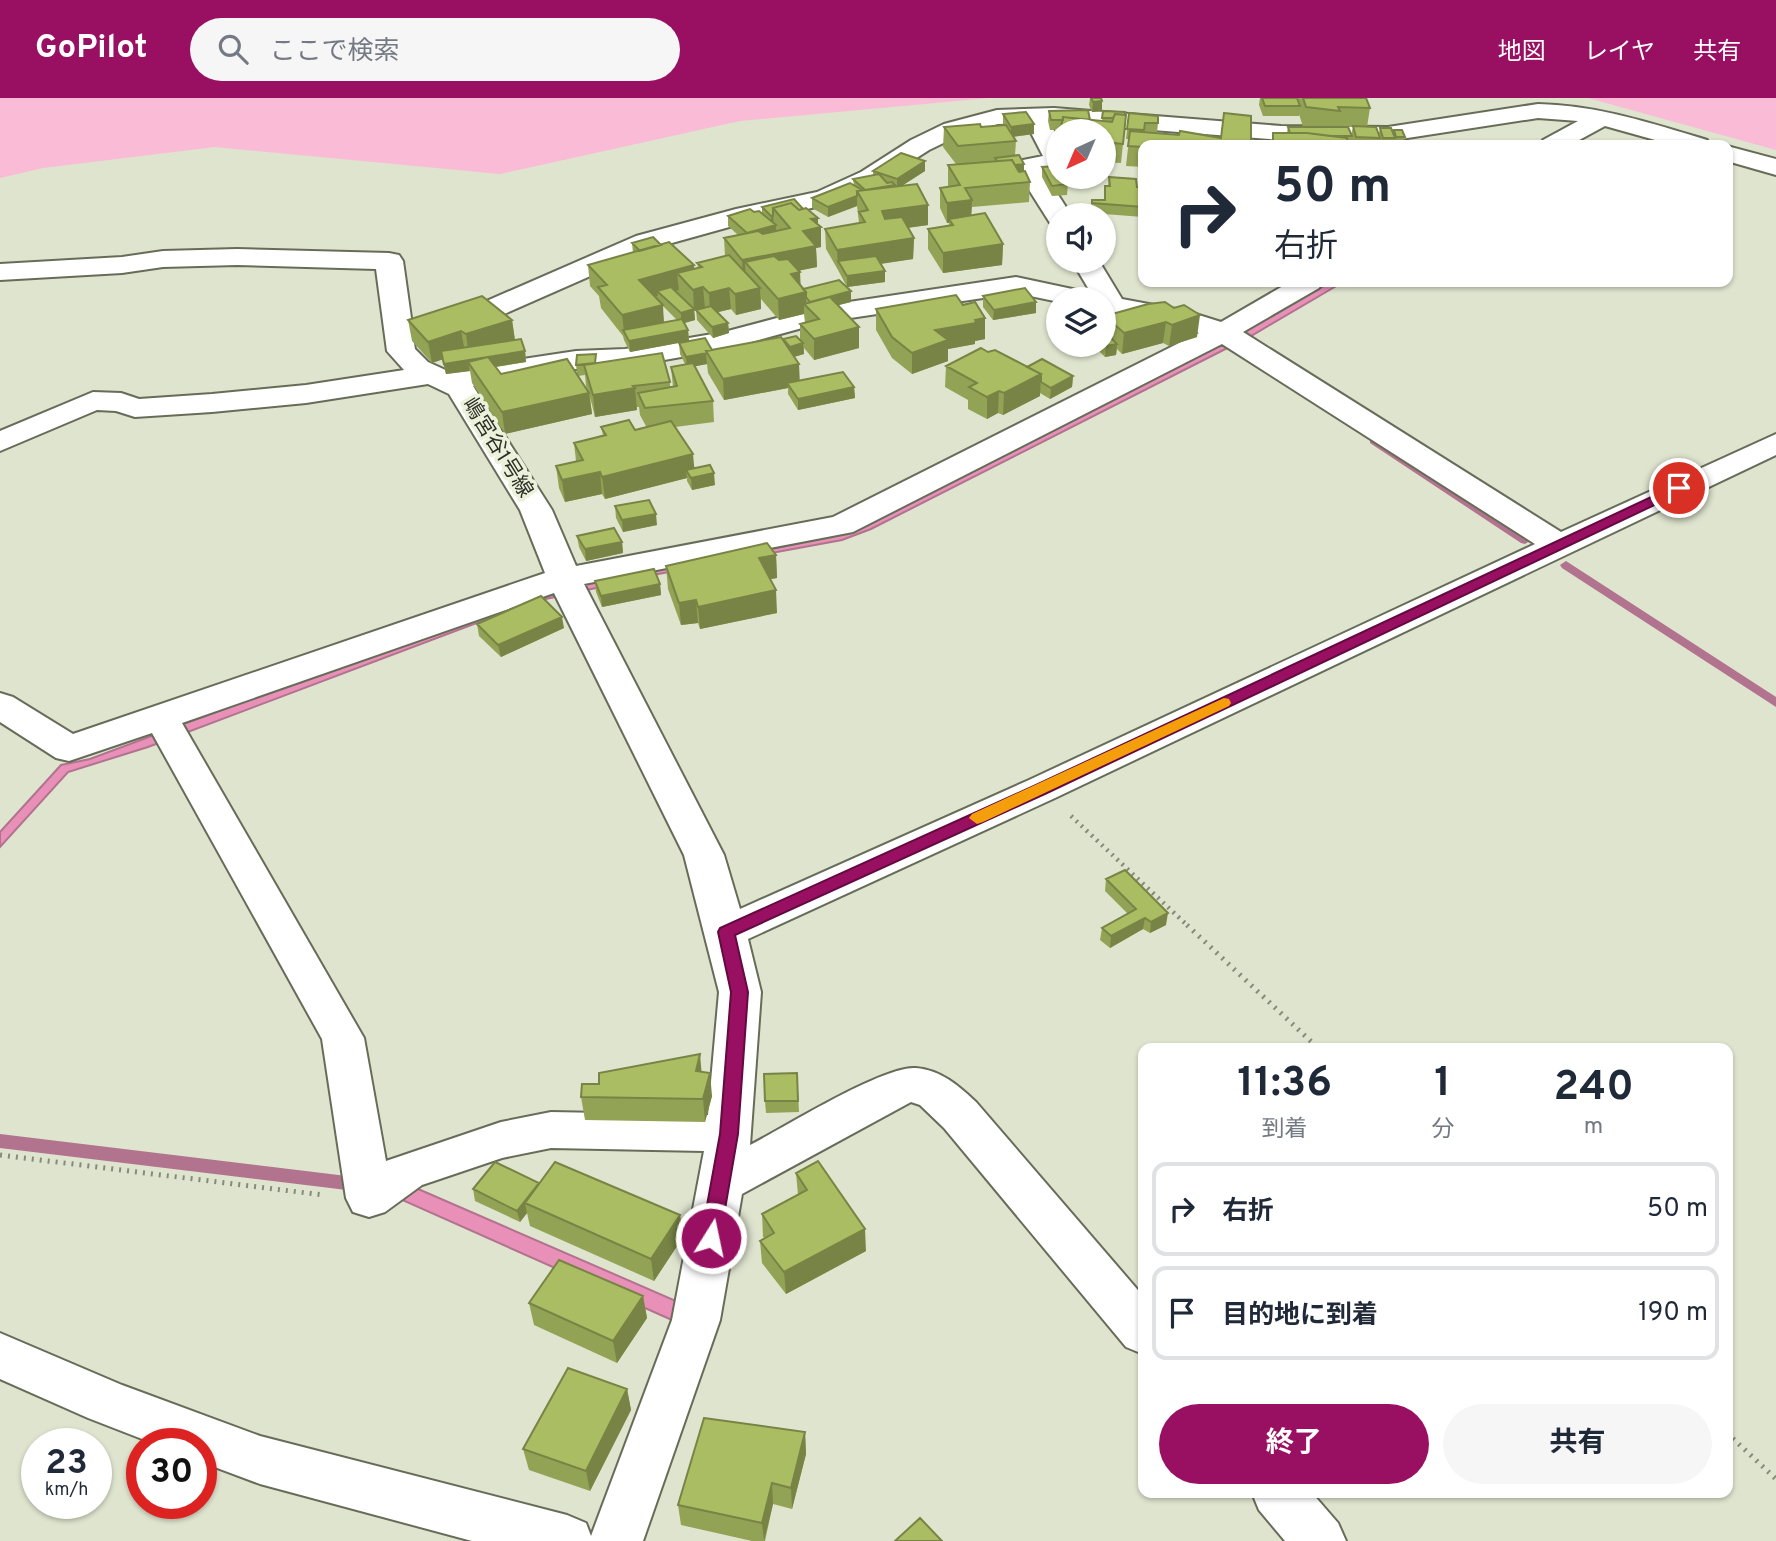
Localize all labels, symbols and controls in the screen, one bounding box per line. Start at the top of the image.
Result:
search box [190,18,680,81]
text: GoPilot [35,28,148,70]
icon: search [214,30,252,68]
text: ここで検索 [270,36,400,69]
text: 地図 [1498,38,1546,68]
text: レイヤ [1584,38,1655,68]
text: 共有 [1693,38,1741,68]
north arrow [1046,119,1116,189]
map controls [1046,119,1116,357]
text: 50 m [1274,158,1391,220]
icon: right [1159,168,1250,259]
button: sound [1046,203,1116,273]
text: 右折 [1274,228,1338,268]
button: layers [1046,287,1116,357]
street label: 嶋宮谷1号線 [456,393,538,503]
pin [1649,458,1709,518]
icon: arrive [1660,469,1698,507]
text: 11:36 [1237,1058,1332,1111]
text: 1 [1434,1058,1451,1111]
text: 240 [1553,1062,1634,1115]
text: m [1584,1113,1603,1142]
text: 到着 [1262,1116,1308,1145]
text: 分 [1431,1116,1454,1145]
icon: right [1163,1190,1201,1228]
text: 50 m [1647,1193,1708,1226]
text: 右折 [1222,1196,1274,1229]
position arrow [674,1201,748,1275]
icon: arrive [1163,1294,1201,1332]
text: 190 m [1638,1297,1708,1330]
text: 目的地に到着 [1222,1300,1378,1333]
button: 終了 [1159,1404,1429,1484]
button: 共有 [1443,1404,1712,1484]
speed limit sign: 30 [126,1428,217,1519]
text: 23 [45,1442,88,1486]
text: km/h [45,1479,88,1502]

